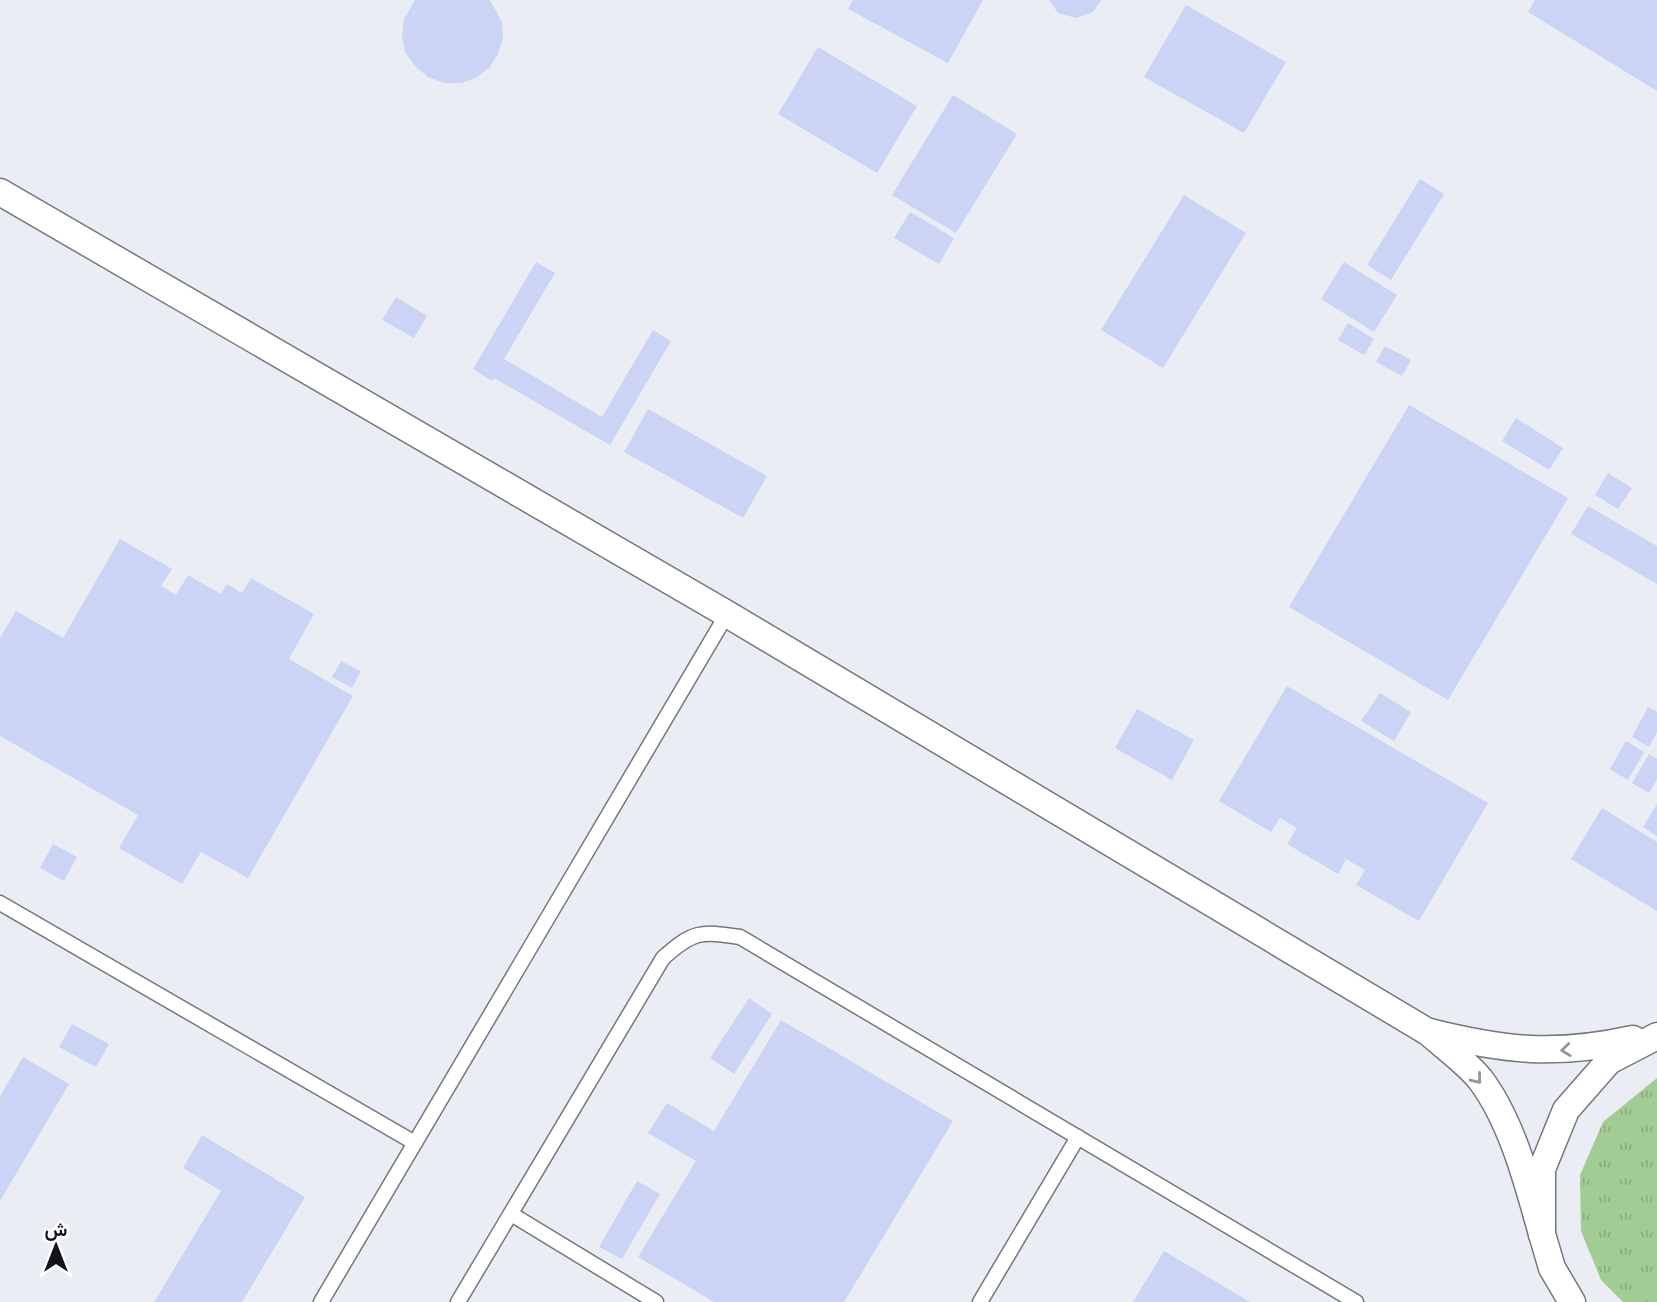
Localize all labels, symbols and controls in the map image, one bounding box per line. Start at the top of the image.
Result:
one-way arrow [1560,1043,1572,1058]
one-way arrow [1469,1071,1481,1084]
north arrow [21,1211,91,1281]
text: ش [45,1218,68,1241]

